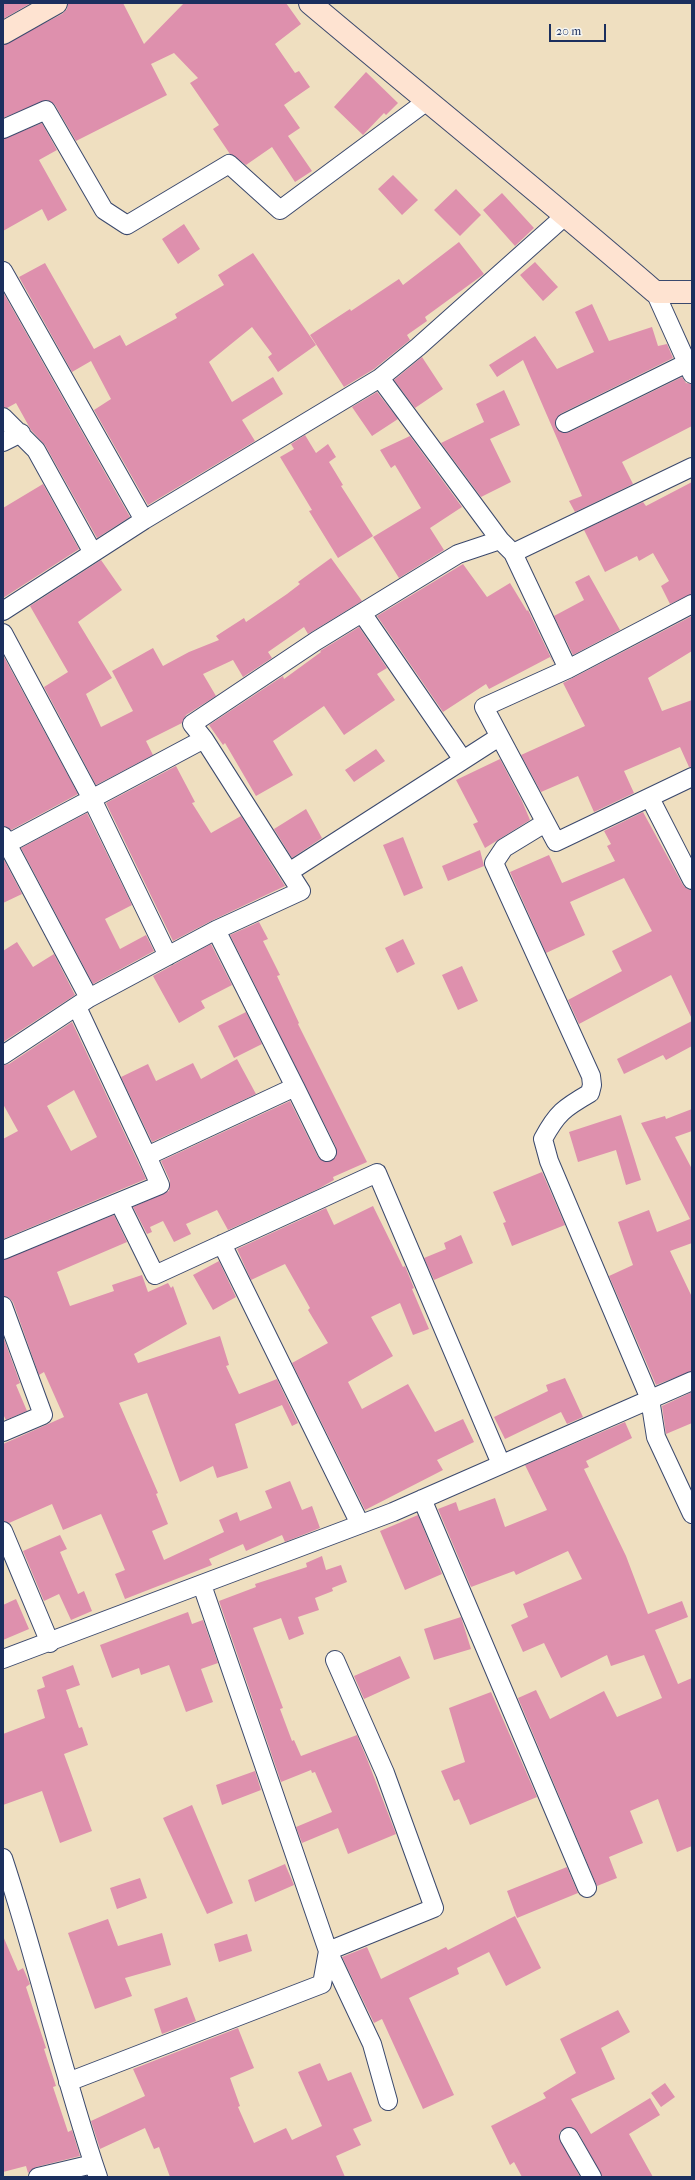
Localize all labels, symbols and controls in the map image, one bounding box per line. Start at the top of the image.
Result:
scale bar [551,16,608,42]
text: 20 m [556,24,581,38]

